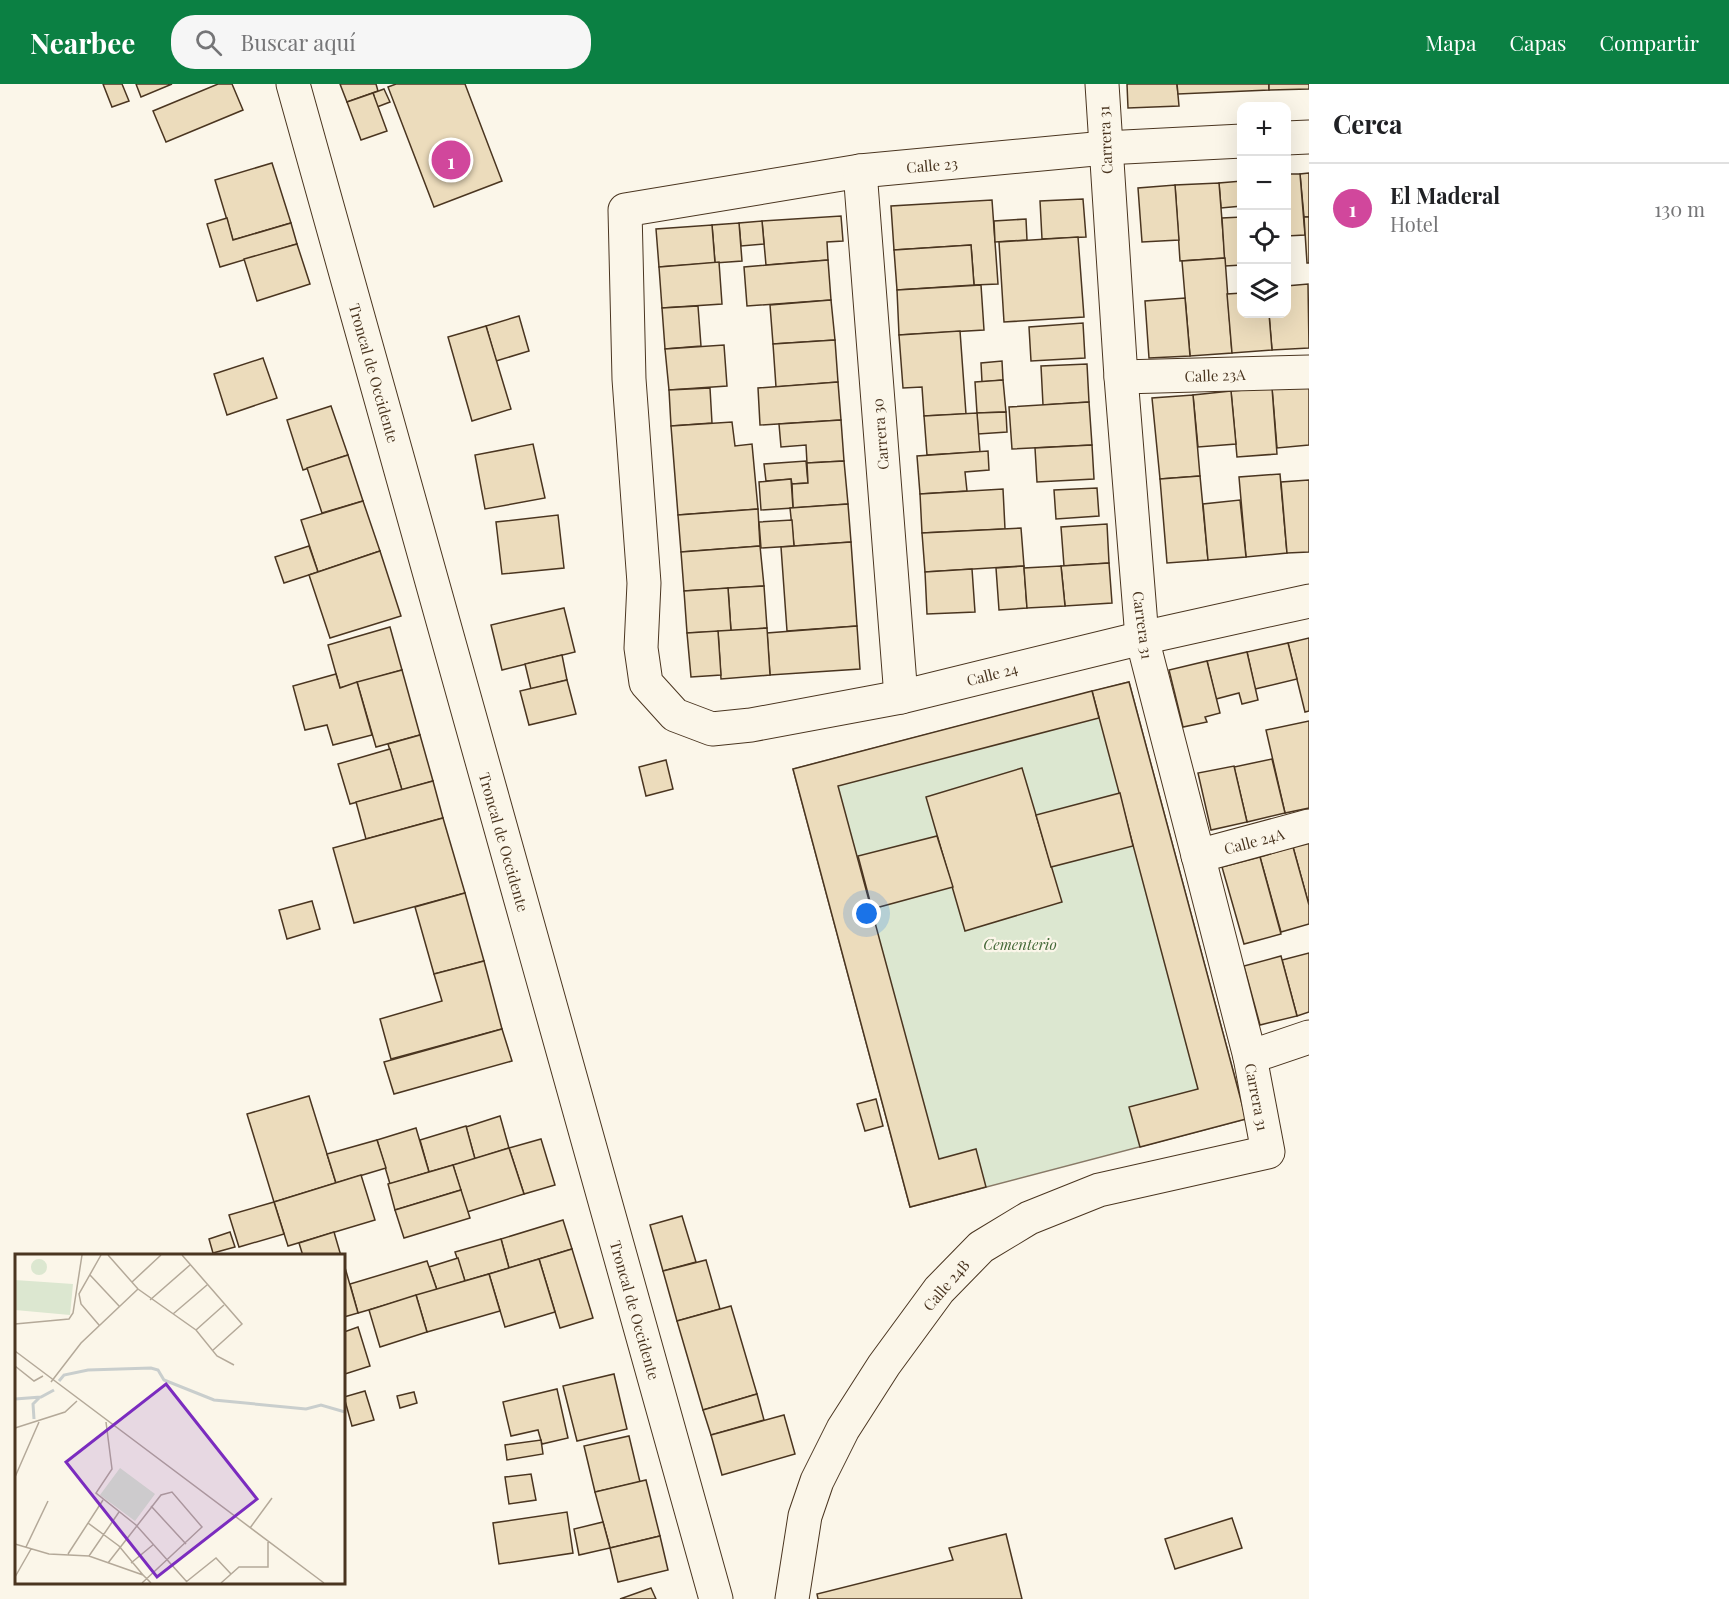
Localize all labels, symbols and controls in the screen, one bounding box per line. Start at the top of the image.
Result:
search box [171,15,591,69]
text: Nearbee [30,24,135,61]
icon: search [192,26,225,59]
text: Buscar aquí [240,27,356,57]
text: Mapa [1425,28,1477,56]
text: Capas [1510,28,1566,56]
text: Compartir [1599,28,1699,56]
map controls [1237,102,1291,318]
button: + [1237,102,1291,156]
street label: Carrera 31 [1093,105,1117,175]
text: Cerca [1333,106,1402,141]
pin: 1 [432,138,470,182]
street label: Calle 23 [905,153,959,177]
button: − [1237,156,1291,210]
text: El Maderal [1390,180,1500,210]
text: 1 [1349,195,1356,222]
text: 130 m [1654,195,1705,222]
button: locate [1237,210,1291,264]
text: Hotel [1390,210,1439,237]
button: layers [1237,264,1291,318]
street label: Troncal de Occidente [345,301,403,445]
street label: Calle 23A [1184,364,1246,386]
street label: Carrera 30 [867,397,893,471]
street label: Carrera 31 [1128,590,1158,661]
street label: Calle 24 [964,658,1020,690]
street label: Troncal de Occidente [475,770,533,914]
street label: Calle 24A [1222,823,1287,859]
your location [852,899,881,928]
park label: Cementerio [983,934,1057,954]
street label: Carrera 31 [1241,1061,1273,1133]
street label: Troncal de Occidente [606,1238,664,1382]
inset map [15,1254,345,1584]
street label: Calle 24B [918,1255,974,1315]

